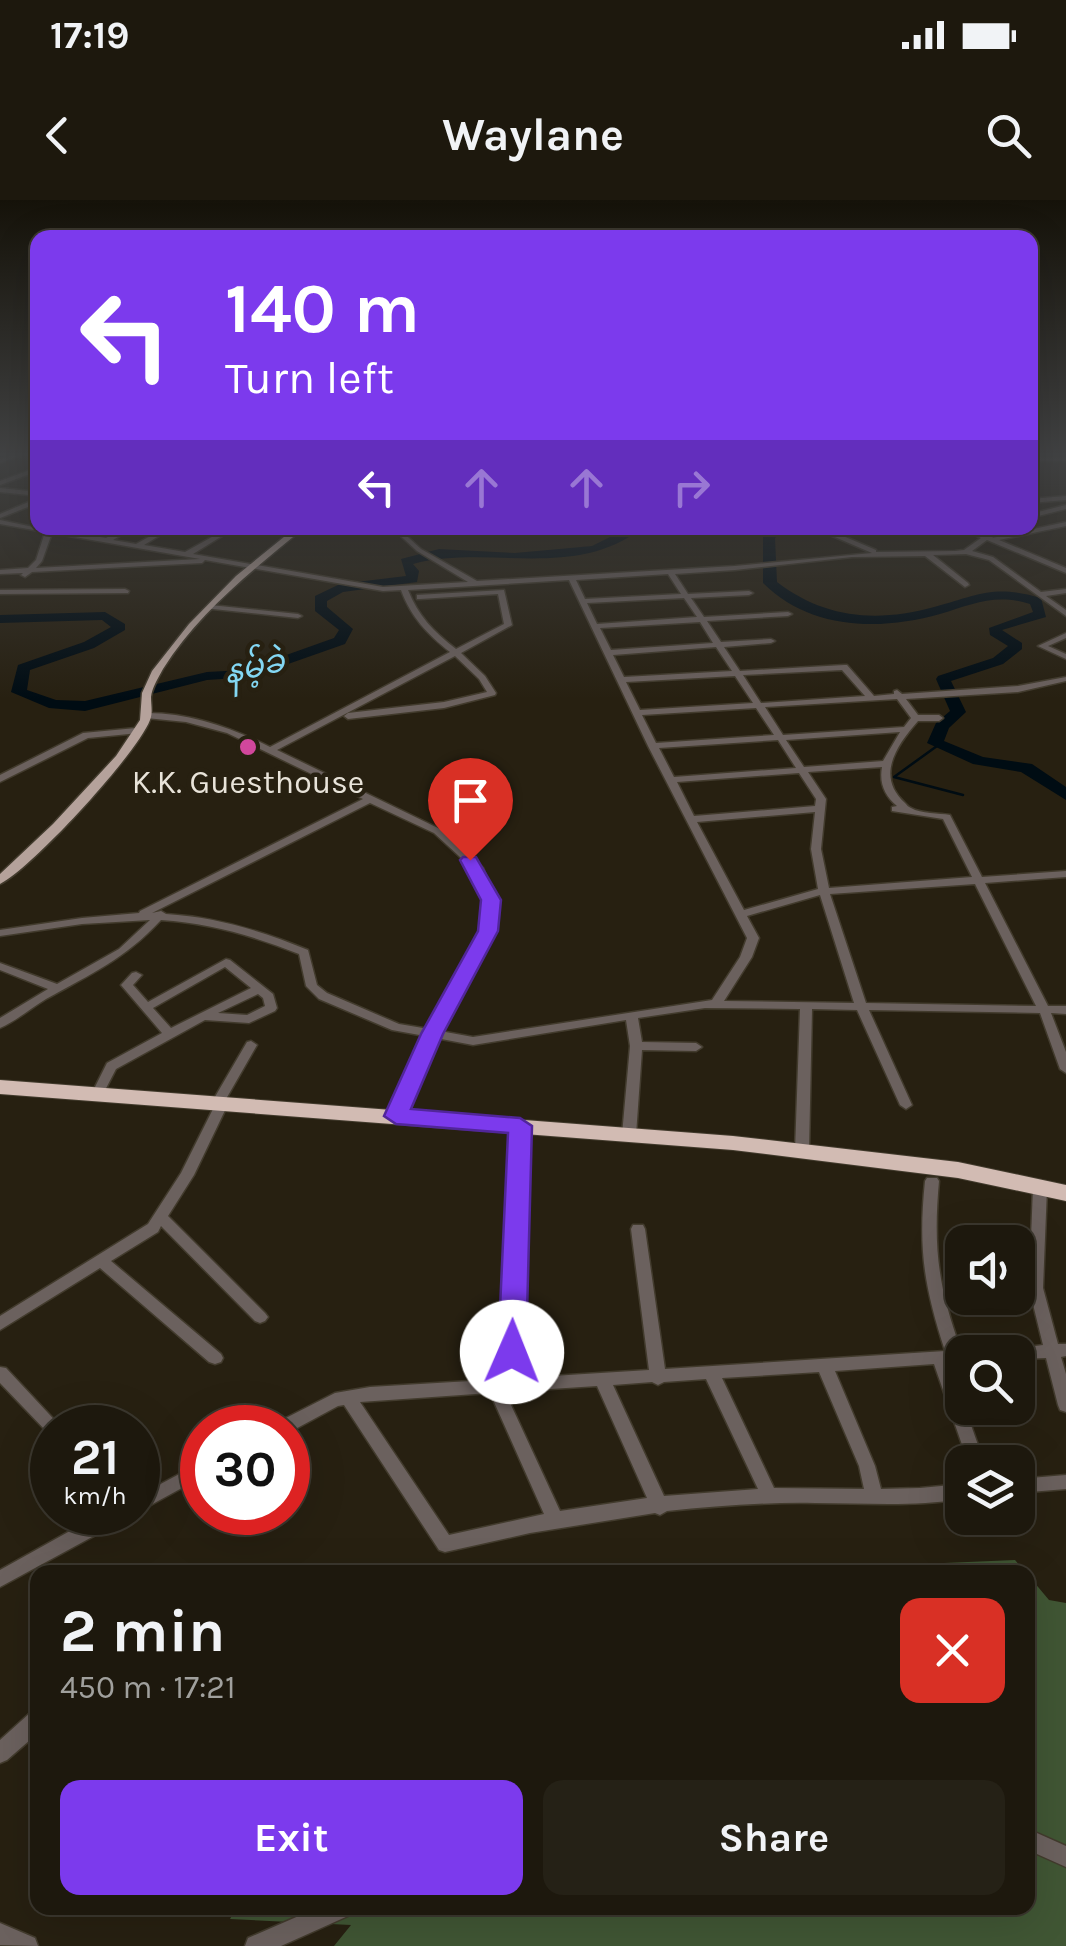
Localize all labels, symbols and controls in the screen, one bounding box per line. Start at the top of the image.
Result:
text: 17:19 [50,13,129,58]
icon: back [30,108,85,163]
icon: search [981,108,1036,163]
text: Waylane [442,109,624,161]
text: 140 m [225,268,420,350]
icon: left [60,270,190,400]
text: Turn left [225,352,394,404]
icon: left [349,460,404,515]
icon: ahead [454,460,509,515]
icon: ahead [559,460,614,515]
icon: right [664,460,719,515]
water label: နမ့်ခဲ [219,637,291,698]
marker: K.K. Guesthouse [237,736,259,758]
pin [428,758,513,861]
place label: K.K. Guesthouse [132,764,364,801]
icon: arrive [443,773,498,828]
map controls [945,1225,1035,1535]
button: sound [945,1225,1035,1315]
position arrow [460,1300,564,1404]
button: search [945,1335,1035,1425]
speed limit sign: 30 [180,1405,310,1535]
text: 21 [71,1428,119,1487]
button: layers [945,1445,1035,1535]
text: km/h [63,1481,127,1510]
text: 2 min [60,1596,225,1666]
button: close [900,1598,1005,1703]
text: 450 m · 17:21 [60,1669,235,1706]
button: Exit [60,1780,523,1895]
button: Share [543,1780,1005,1895]

